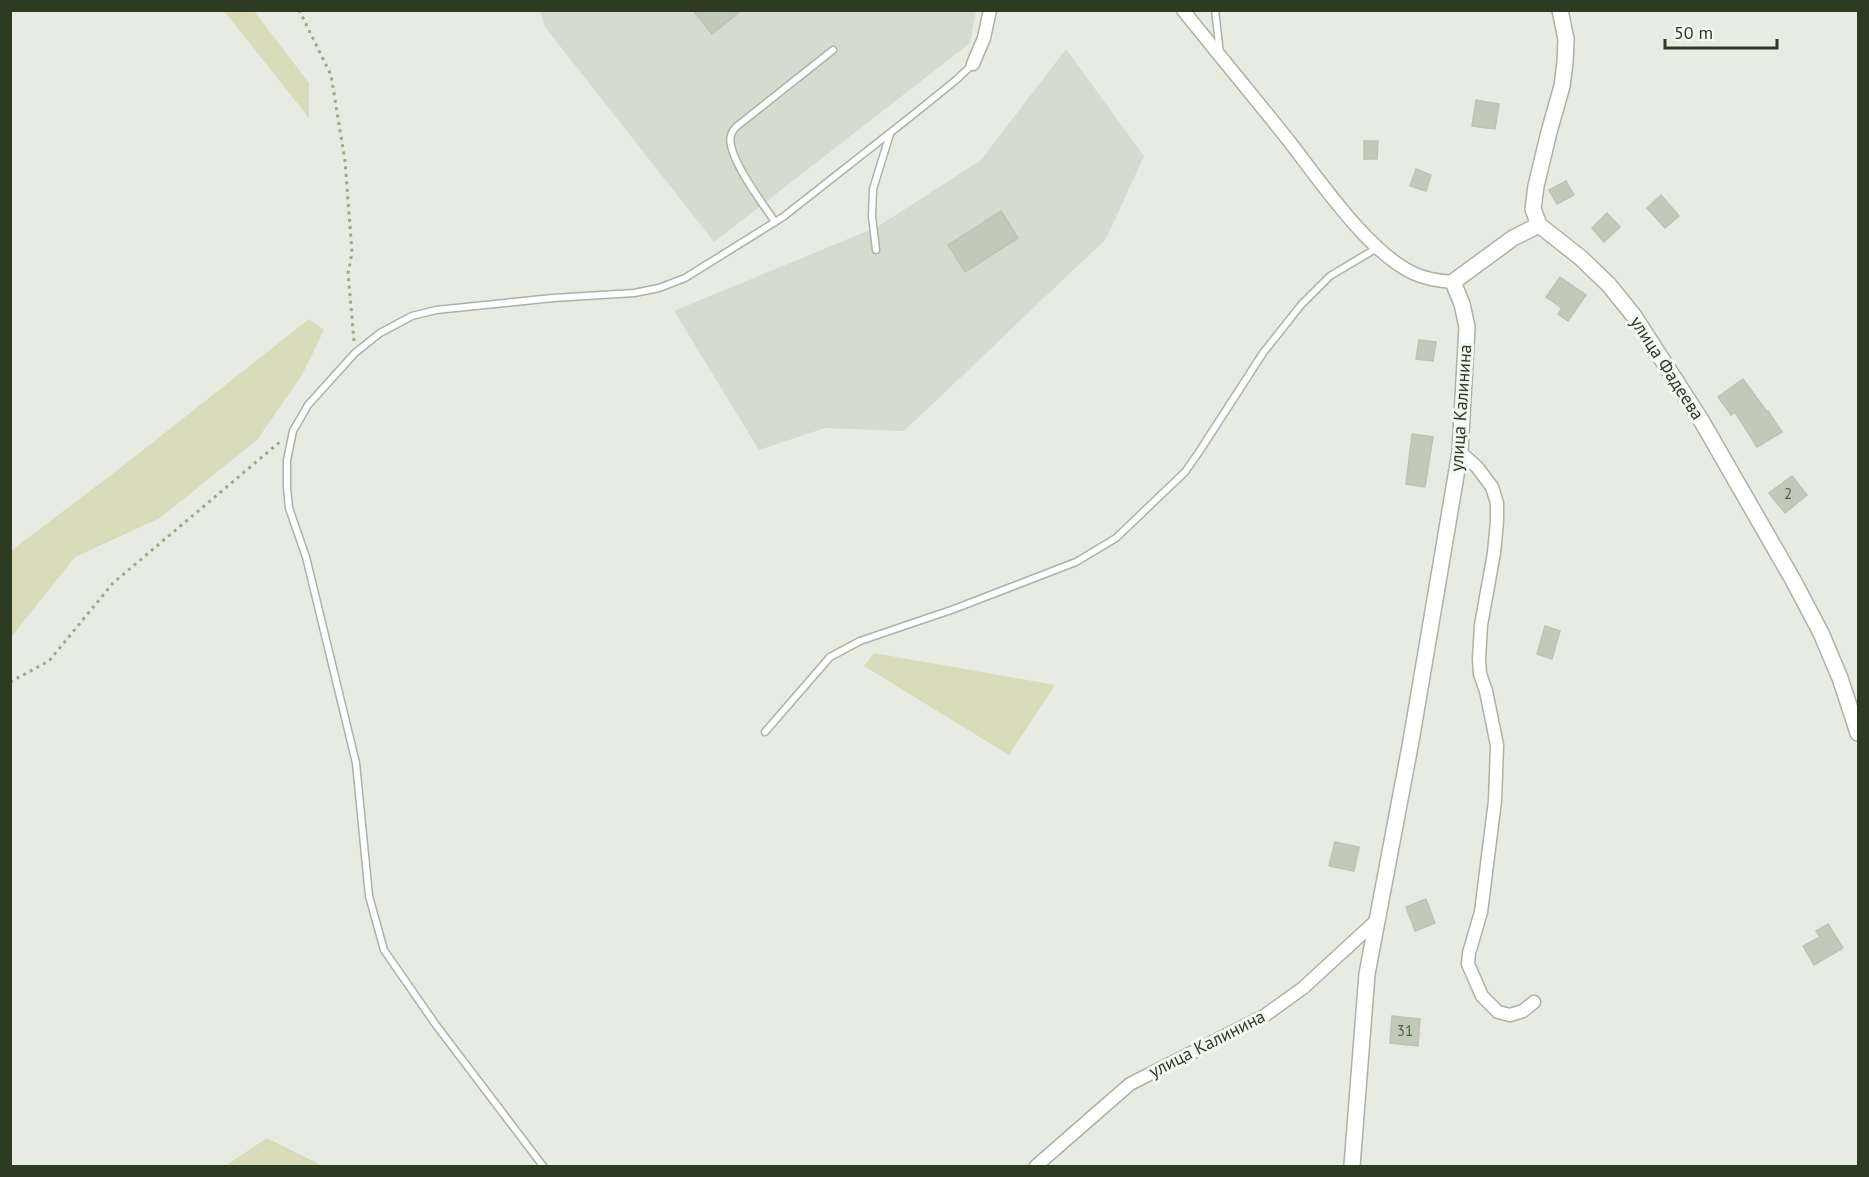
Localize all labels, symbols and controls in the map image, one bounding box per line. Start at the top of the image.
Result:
scale bar [1665,12,1778,50]
text: 50 m [1674,21,1713,44]
street label: улица Фадеева [1625,311,1710,424]
street label: улица Калинина [1445,344,1476,472]
house number: 2 [1784,484,1792,503]
street label: улица Калинина [1145,1004,1269,1083]
house number: 31 [1397,1021,1413,1040]

